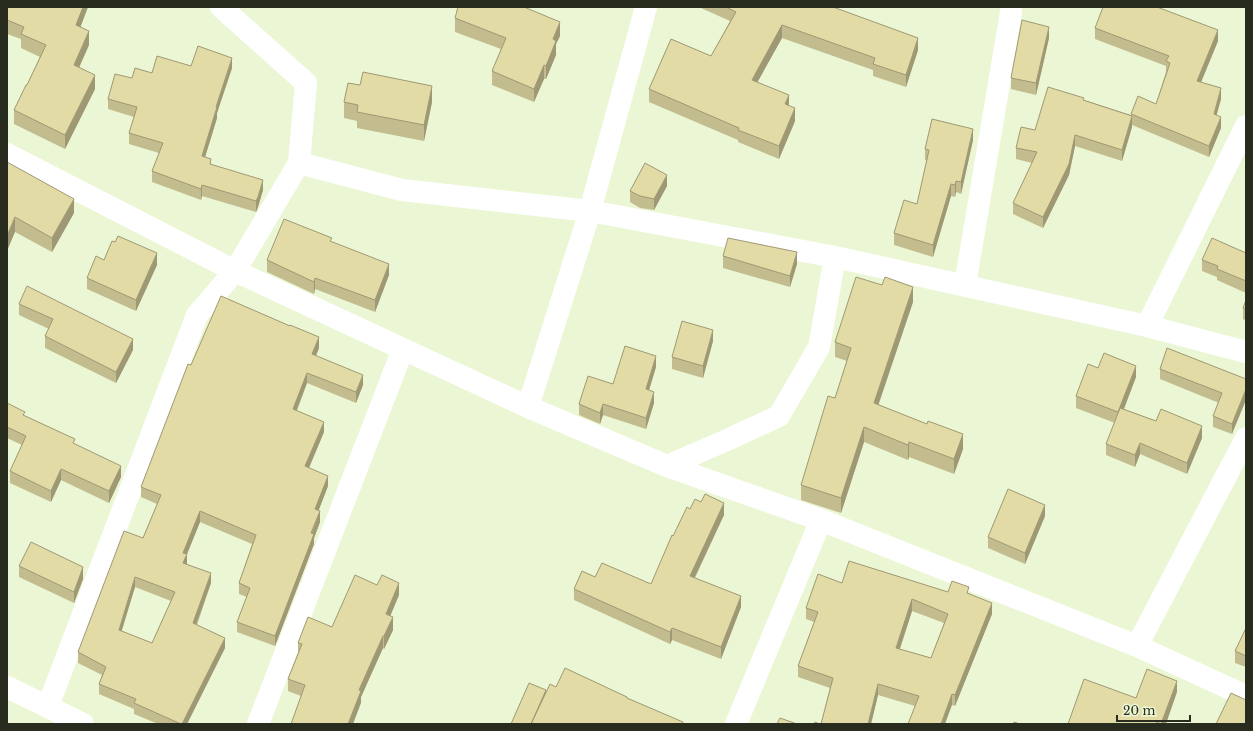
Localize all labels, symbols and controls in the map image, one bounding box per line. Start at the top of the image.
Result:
scale bar [1117,697,1190,723]
text: 20 m [1123,703,1155,718]

